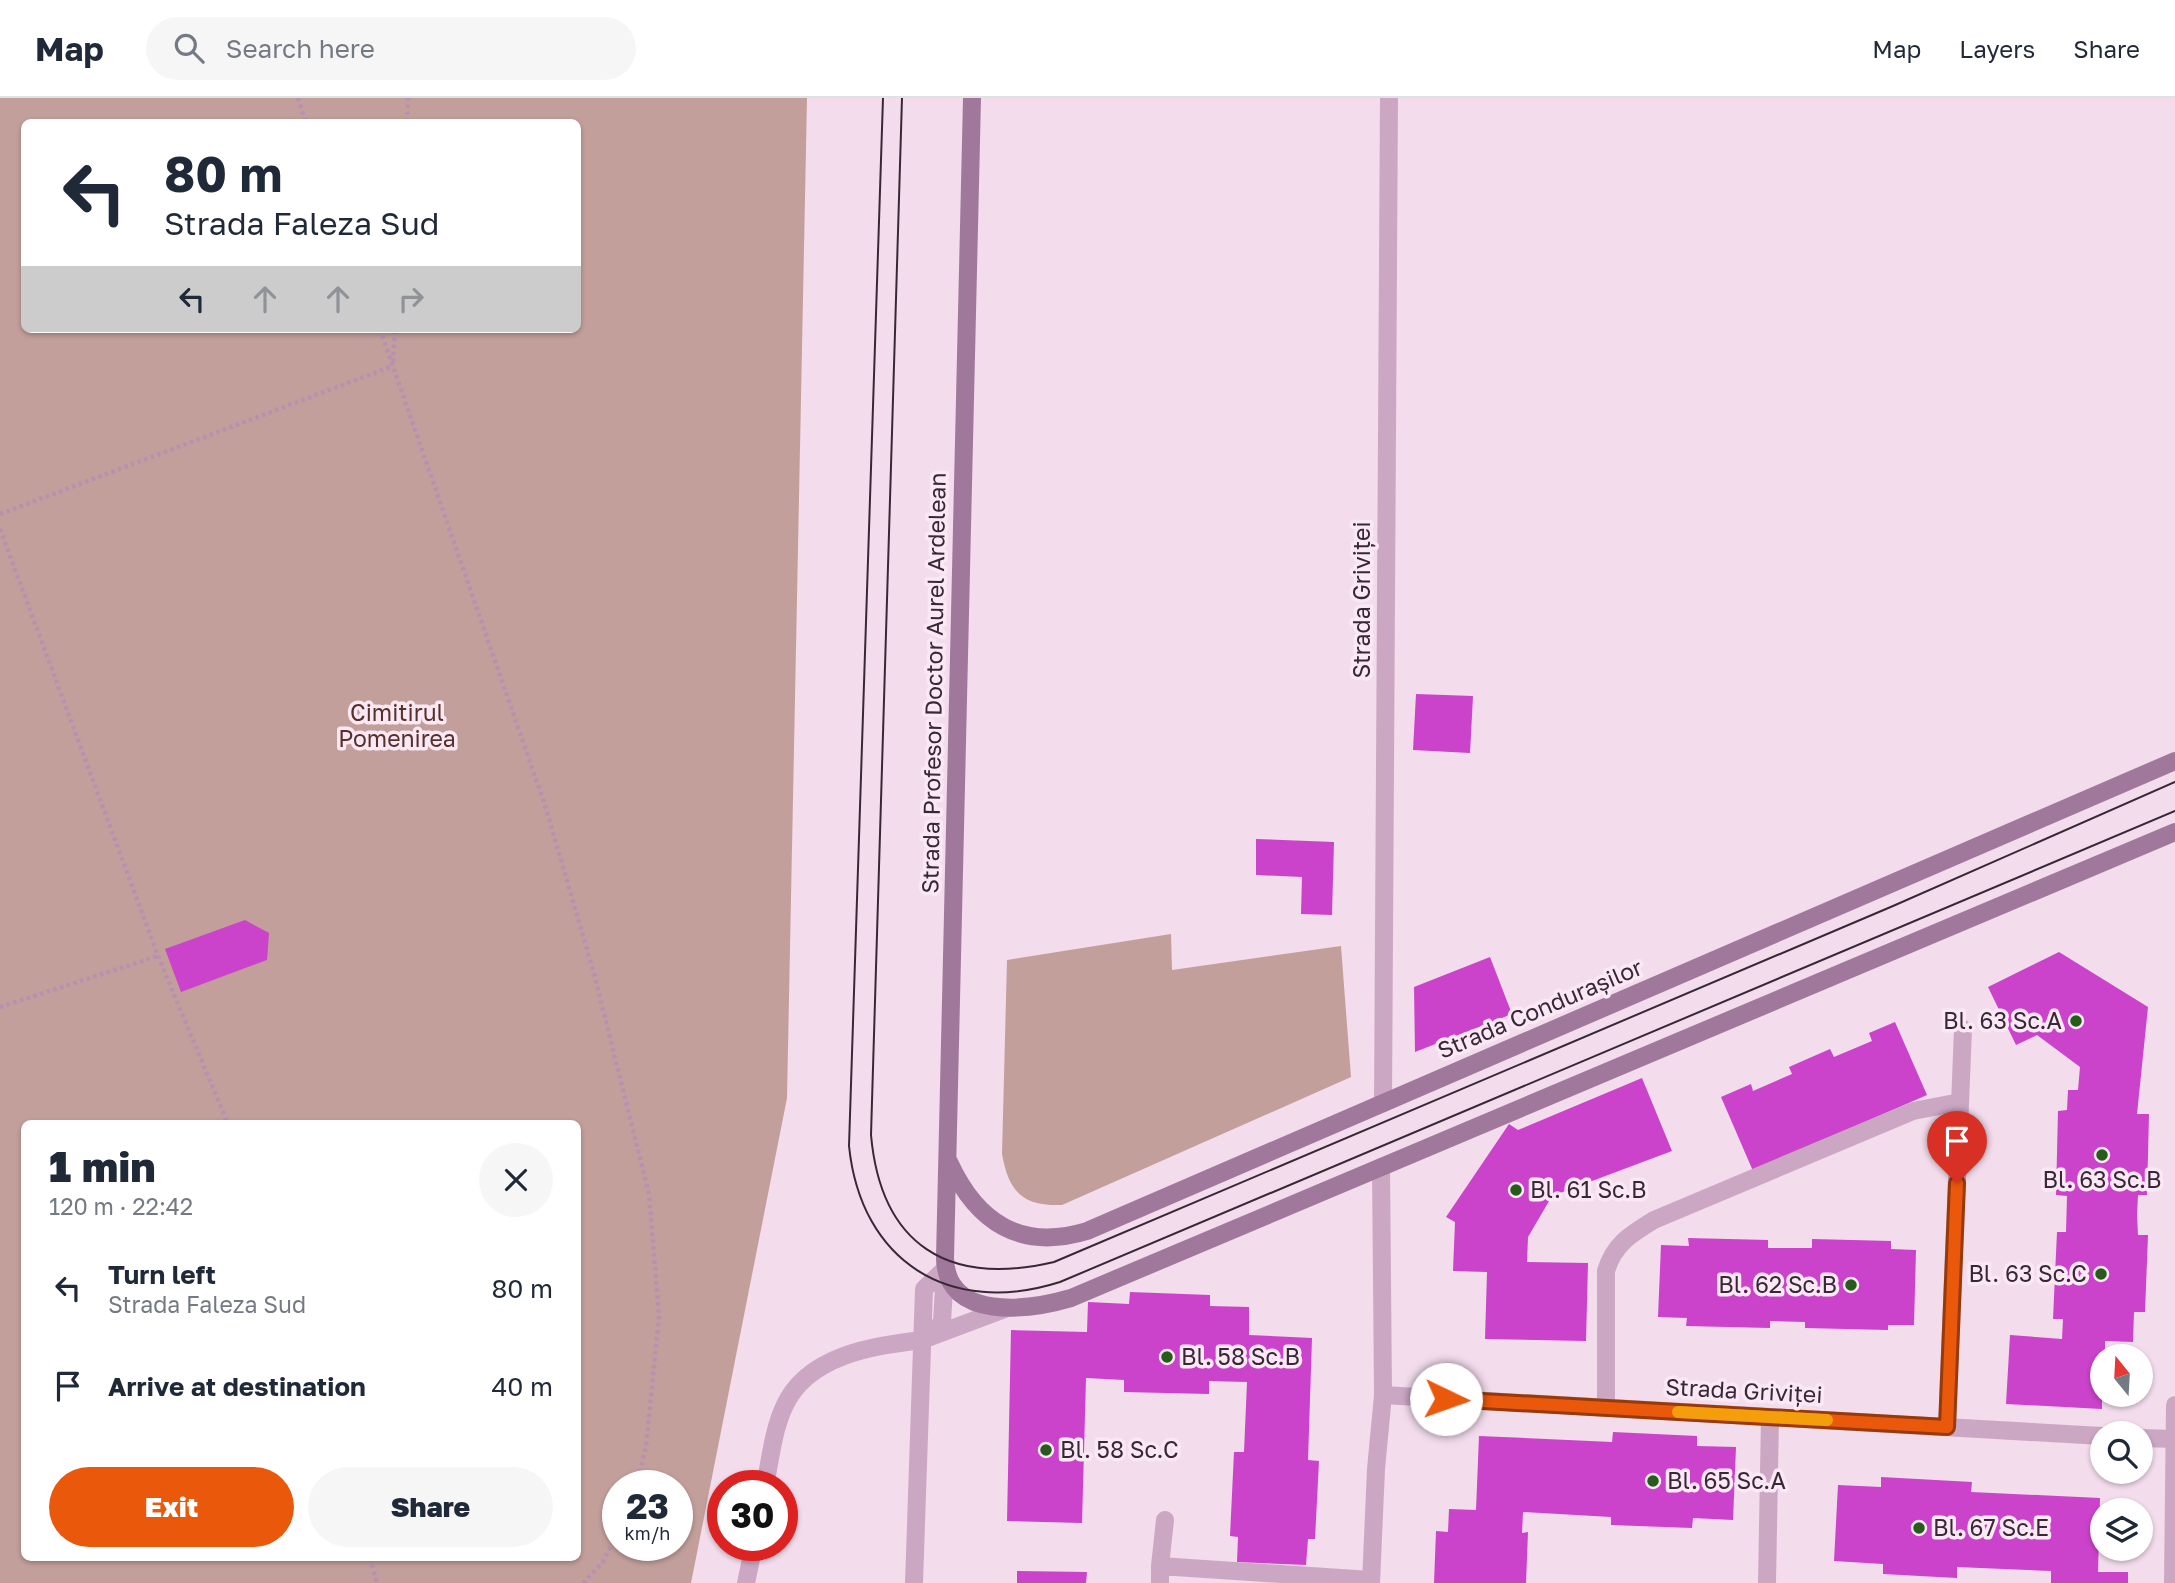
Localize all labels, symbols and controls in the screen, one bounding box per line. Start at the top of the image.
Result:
search box [146,17,636,80]
text: Map [35,29,104,68]
icon: search [170,29,208,67]
text: Search here [226,33,375,64]
text: Map [1872,34,1921,63]
text: Layers [1959,34,2035,63]
text: Share [2073,34,2140,63]
text: 80 m [164,144,282,203]
icon: left [49,147,140,238]
text: Strada Faleza Sud [164,204,440,242]
icon: left [173,280,211,318]
icon: ahead [246,280,284,318]
icon: ahead [319,280,357,318]
icon: right [392,280,430,318]
street label: Strada Profesor Doctor Aurel Ardelean [915,472,951,894]
street label: Strada Griviței [1347,521,1376,679]
park label: Cimitirul Pomenirea [338,698,456,752]
street label: Strada Condurașilor [1433,952,1647,1065]
place label: Bl. 63 Sc.A [1943,1006,2062,1034]
marker: Bl. 63 Sc.A [2068,1013,2084,1029]
pin [1927,1111,1987,1183]
icon: arrive [1938,1122,1976,1160]
text: 1 min [49,1141,156,1191]
button: close [479,1143,553,1217]
marker: Bl. 63 Sc.B [2094,1147,2110,1163]
place label: Bl. 63 Sc.B [2043,1165,2161,1193]
place label: Bl. 61 Sc.B [1530,1175,1647,1203]
marker: Bl. 61 Sc.B [1508,1182,1524,1198]
text: 120 m · 22:42 [49,1192,193,1220]
text: Turn left [108,1259,216,1290]
place label: Bl. 63 Sc.C [1968,1259,2087,1287]
marker: Bl. 63 Sc.C [2093,1266,2109,1282]
icon: left [49,1269,87,1307]
place label: Bl. 62 Sc.B [1718,1270,1837,1298]
text: 80 m [492,1273,553,1304]
marker: Bl. 62 Sc.B [1843,1277,1859,1293]
text: Strada Faleza Sud [108,1290,306,1318]
place label: Bl. 58 Sc.B [1181,1342,1300,1370]
north arrow [2090,1344,2152,1407]
map controls [2090,1344,2153,1561]
marker: Bl. 58 Sc.B [1159,1349,1175,1365]
position arrow [1409,1362,1483,1436]
icon: arrive [49,1367,87,1405]
text: Arrive at destination [108,1371,366,1402]
text: 40 m [492,1371,553,1402]
street label: Strada Griviței [1665,1372,1823,1409]
button: search [2090,1421,2153,1484]
place label: Bl. 58 Sc.C [1060,1435,1179,1463]
marker: Bl. 58 Sc.C [1038,1442,1054,1458]
place label: Bl. 65 Sc.A [1667,1466,1786,1494]
button: Exit [49,1467,294,1547]
button: Share [308,1467,553,1547]
speed limit sign: 30 [707,1470,798,1561]
marker: Bl. 65 Sc.A [1645,1473,1661,1489]
text: 23 [626,1485,669,1527]
button: layers [2090,1498,2153,1561]
place label: Bl. 67 Sc.E [1933,1513,2049,1541]
marker: Bl. 67 Sc.E [1911,1520,1927,1536]
text: km/h [625,1522,670,1544]

